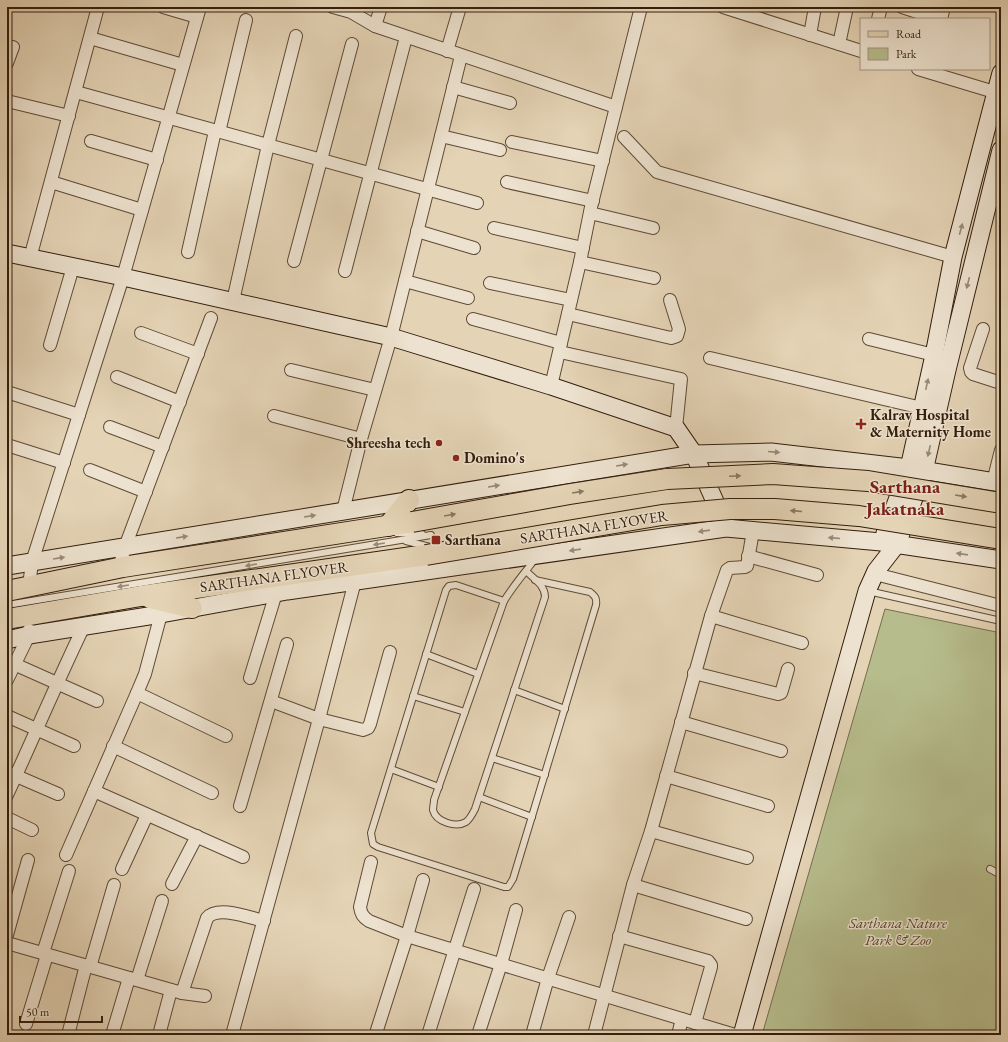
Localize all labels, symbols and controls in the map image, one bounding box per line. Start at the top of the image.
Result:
legend [860,18,990,70]
text: Road [896,26,922,42]
text: Park [896,46,917,62]
one-way arrow [958,223,964,236]
one-way arrow [965,277,971,289]
one-way arrow [925,378,931,390]
place label: Kalrav Hospital & Maternity Home [870,405,991,441]
marker: Kalrav Hospital & Maternity Home [855,418,867,430]
place label: Shreesha tech [347,433,432,452]
marker: Shreesha tech [434,438,444,448]
one-way arrow [925,444,931,457]
place label: Domino's [464,448,525,467]
one-way arrow [768,449,780,456]
marker: Domino's [451,453,461,463]
one-way arrow [616,462,628,468]
one-way arrow [729,472,741,479]
district label: Sarthana Jakatnaka [864,474,945,521]
one-way arrow [488,483,500,489]
one-way arrow [572,489,584,495]
one-way arrow [955,493,967,499]
street label: SARTHANA FLYOVER [519,505,669,548]
one-way arrow [790,507,802,514]
one-way arrow [444,512,456,518]
one-way arrow [304,513,316,519]
one-way arrow [698,528,710,534]
place label: Sarthana [445,530,501,549]
one-way arrow [176,534,188,540]
marker: Sarthana [430,534,442,546]
one-way arrow [828,534,840,541]
one-way arrow [373,541,385,547]
one-way arrow [569,547,582,553]
one-way arrow [956,551,969,557]
one-way arrow [53,554,65,560]
street label: SARTHANA FLYOVER [199,557,350,596]
one-way arrow [245,562,257,568]
one-way arrow [117,584,129,590]
park label: Sarthana Nature Park & Zoo [848,913,948,949]
scale bar [20,998,102,1024]
text: 50 m [26,1004,50,1020]

